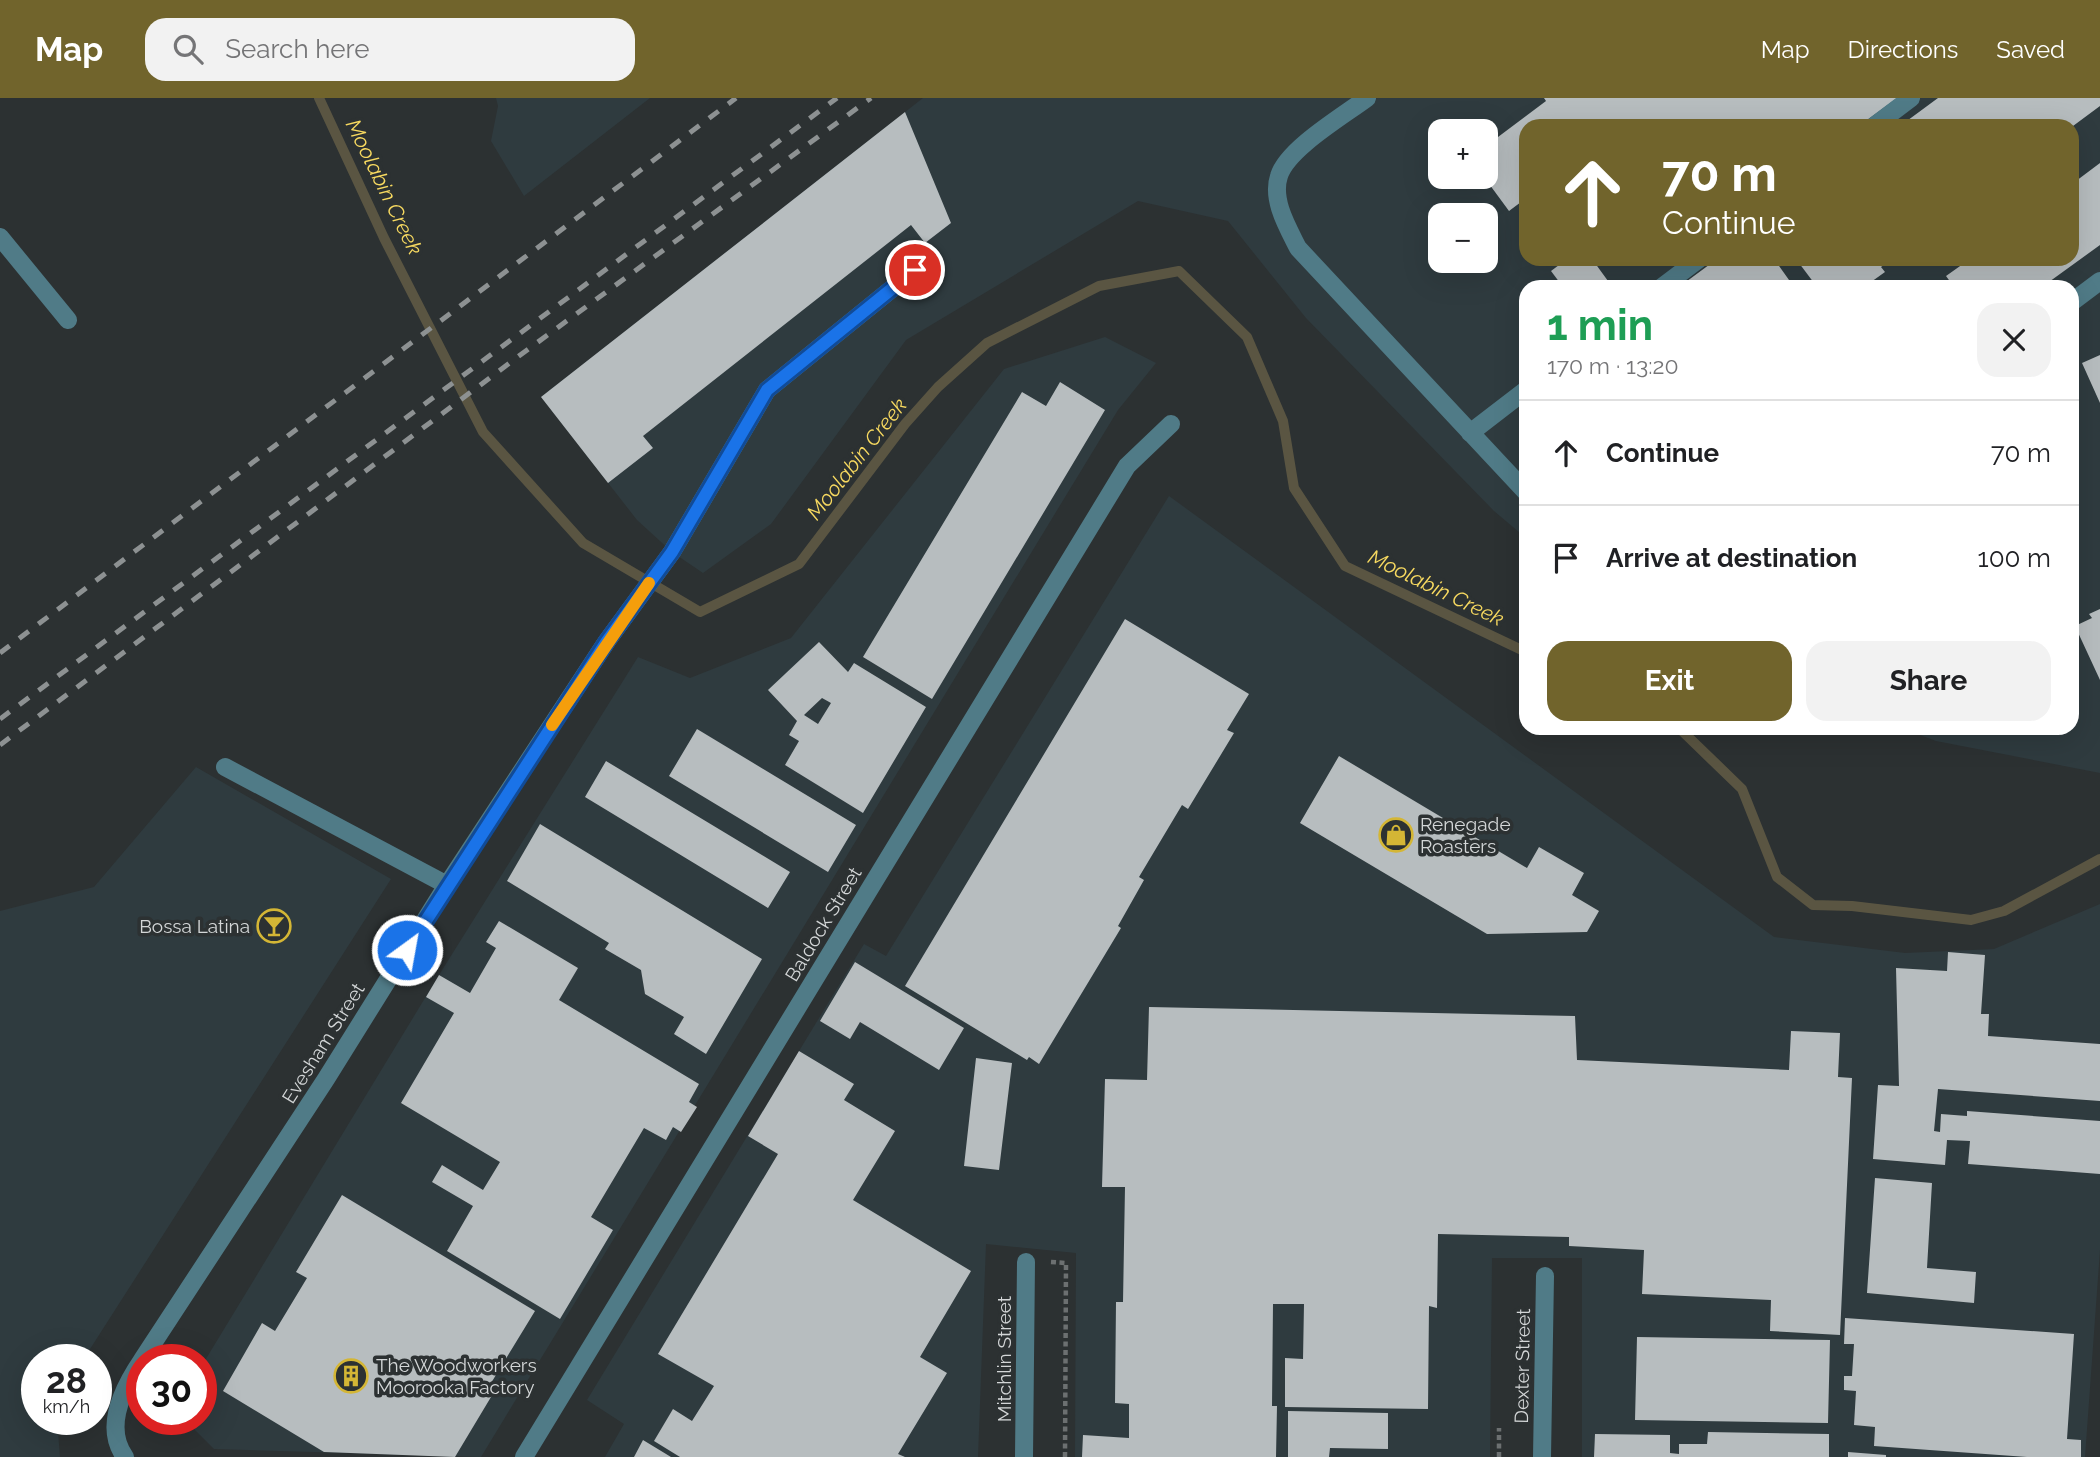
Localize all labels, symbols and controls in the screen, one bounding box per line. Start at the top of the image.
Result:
search box [145,18,635,81]
text: Map [35,30,103,69]
icon: search [169,30,207,68]
text: Search here [225,34,370,64]
text: Map [1761,35,1810,64]
text: Directions [1848,35,1958,64]
text: Saved [1996,35,2065,64]
water label: Moolabin Creek [341,115,428,259]
map controls [1428,119,1498,273]
button: + [1428,119,1498,189]
text: 70 m [1662,145,1777,202]
icon: ahead [1547,147,1638,238]
button: − [1428,203,1498,273]
text: Continue [1662,204,1796,241]
pin [885,240,945,300]
icon: arrive [896,251,934,289]
text: 1 min [1547,301,1653,350]
button: close [1977,303,2051,377]
text: 170 m · 13:20 [1547,352,1679,379]
water label: Moolabin Creek [801,393,912,525]
icon: ahead [1547,434,1585,472]
text: Continue [1606,438,1719,468]
text: 70 m [1991,438,2051,468]
icon: arrive [1547,539,1585,577]
text: Arrive at destination [1606,543,1857,573]
text: 100 m [1978,543,2051,573]
water label: Moolabin Creek [1364,544,1508,631]
button: Exit [1547,641,1792,721]
button: Share [1806,641,2051,721]
place label: Renegade Roasters [1420,813,1511,857]
shop icon: Renegade Roasters [1377,816,1415,854]
street label: Baldock Street [780,862,866,985]
bar icon: Bossa Latina [255,907,293,945]
position arrow [370,913,444,987]
place label: Bossa Latina [139,915,250,937]
street label: Evesham Street [277,978,369,1107]
street label: Mitchlin Street [993,1295,1015,1422]
street label: Dexter Street [1510,1308,1534,1424]
speed limit sign: 30 [126,1344,217,1435]
place label: The Woodworkers Moorooka Factory [376,1354,537,1398]
building icon: The Woodworkers Moorooka Factory [332,1357,370,1395]
text: 28 [46,1360,87,1401]
text: km/h [43,1396,90,1417]

